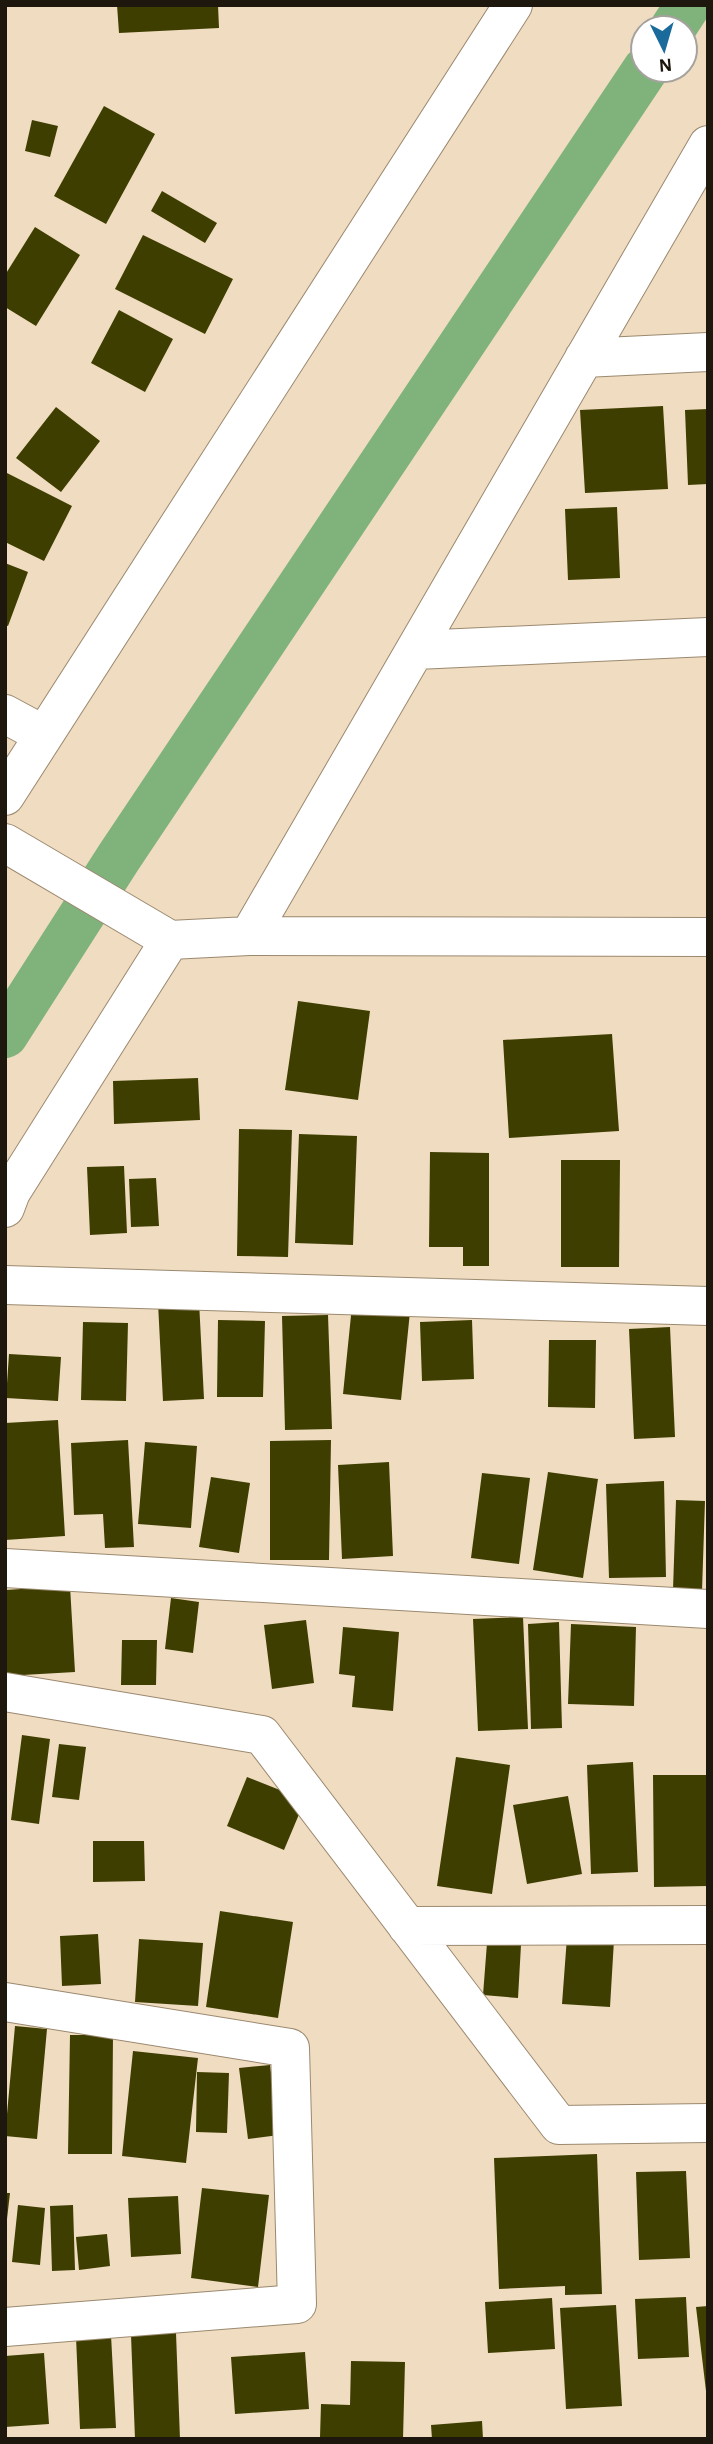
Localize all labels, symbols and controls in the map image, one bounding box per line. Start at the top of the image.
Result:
north arrow [629,14,699,84]
text: N [658,54,673,74]

